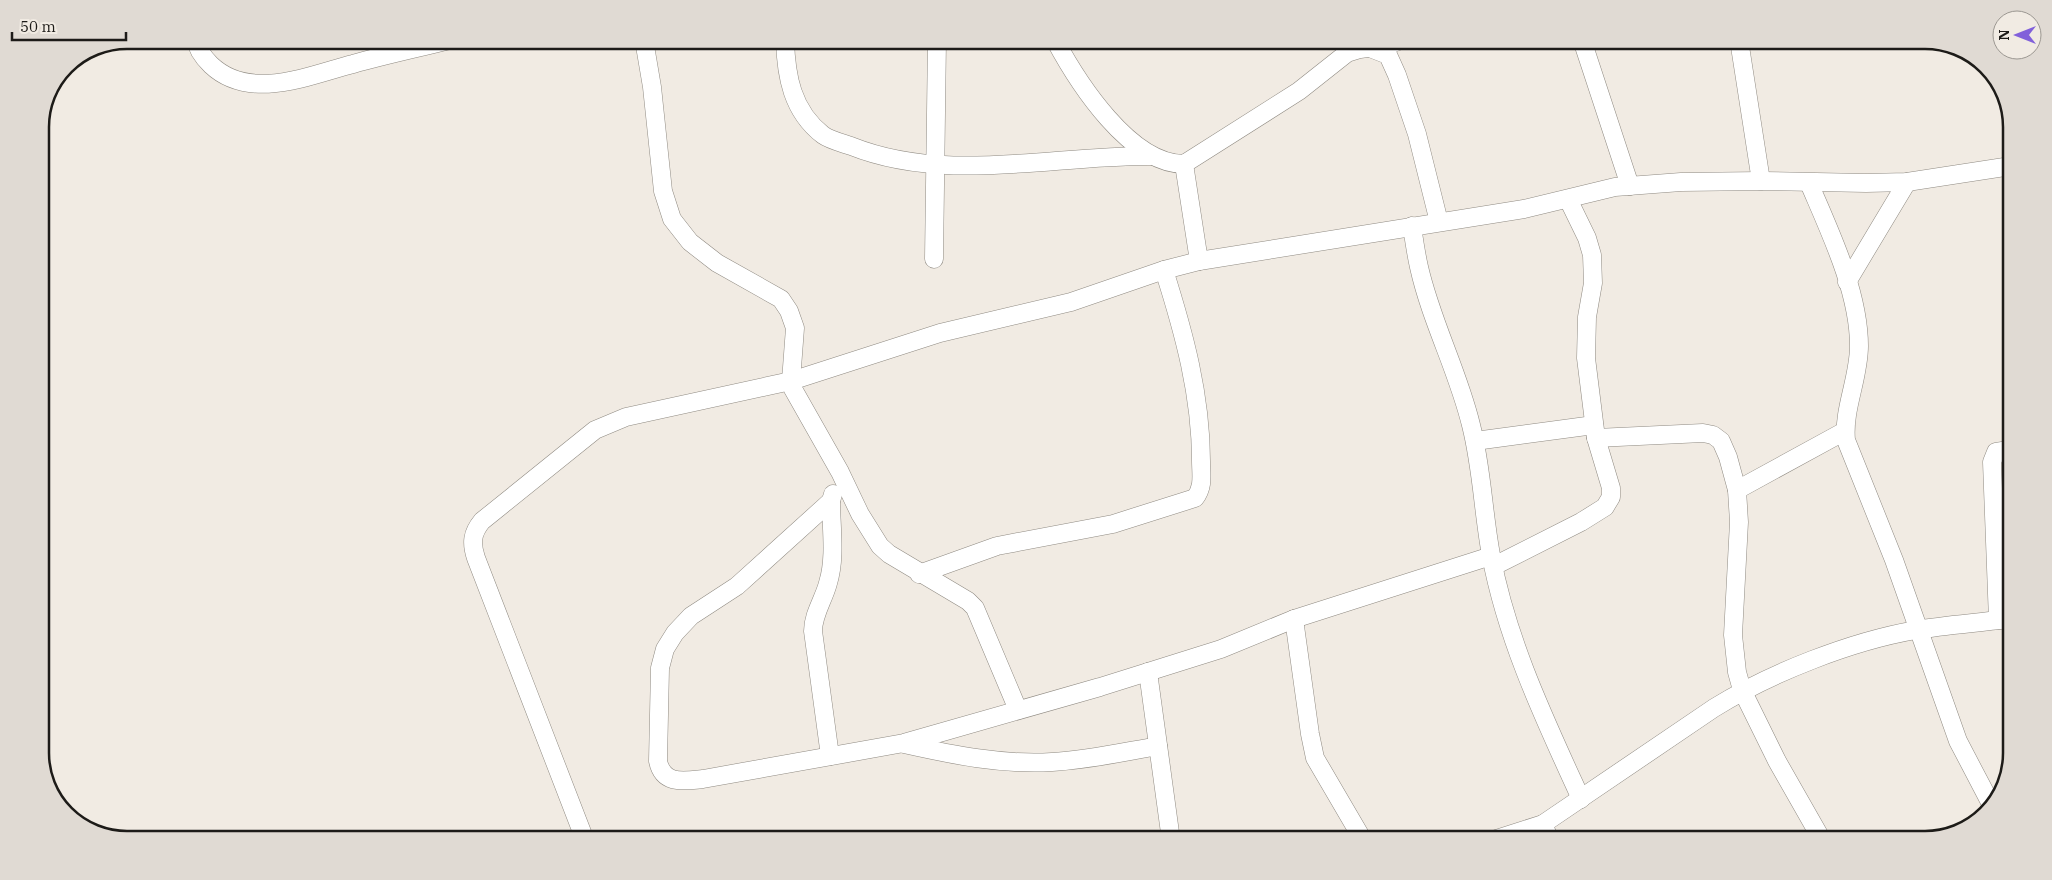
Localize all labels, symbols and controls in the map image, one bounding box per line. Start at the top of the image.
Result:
scale bar [12,10,126,42]
north arrow [1992,10,2042,60]
text: 50 m [20,17,56,36]
text: N [1995,29,2013,41]

